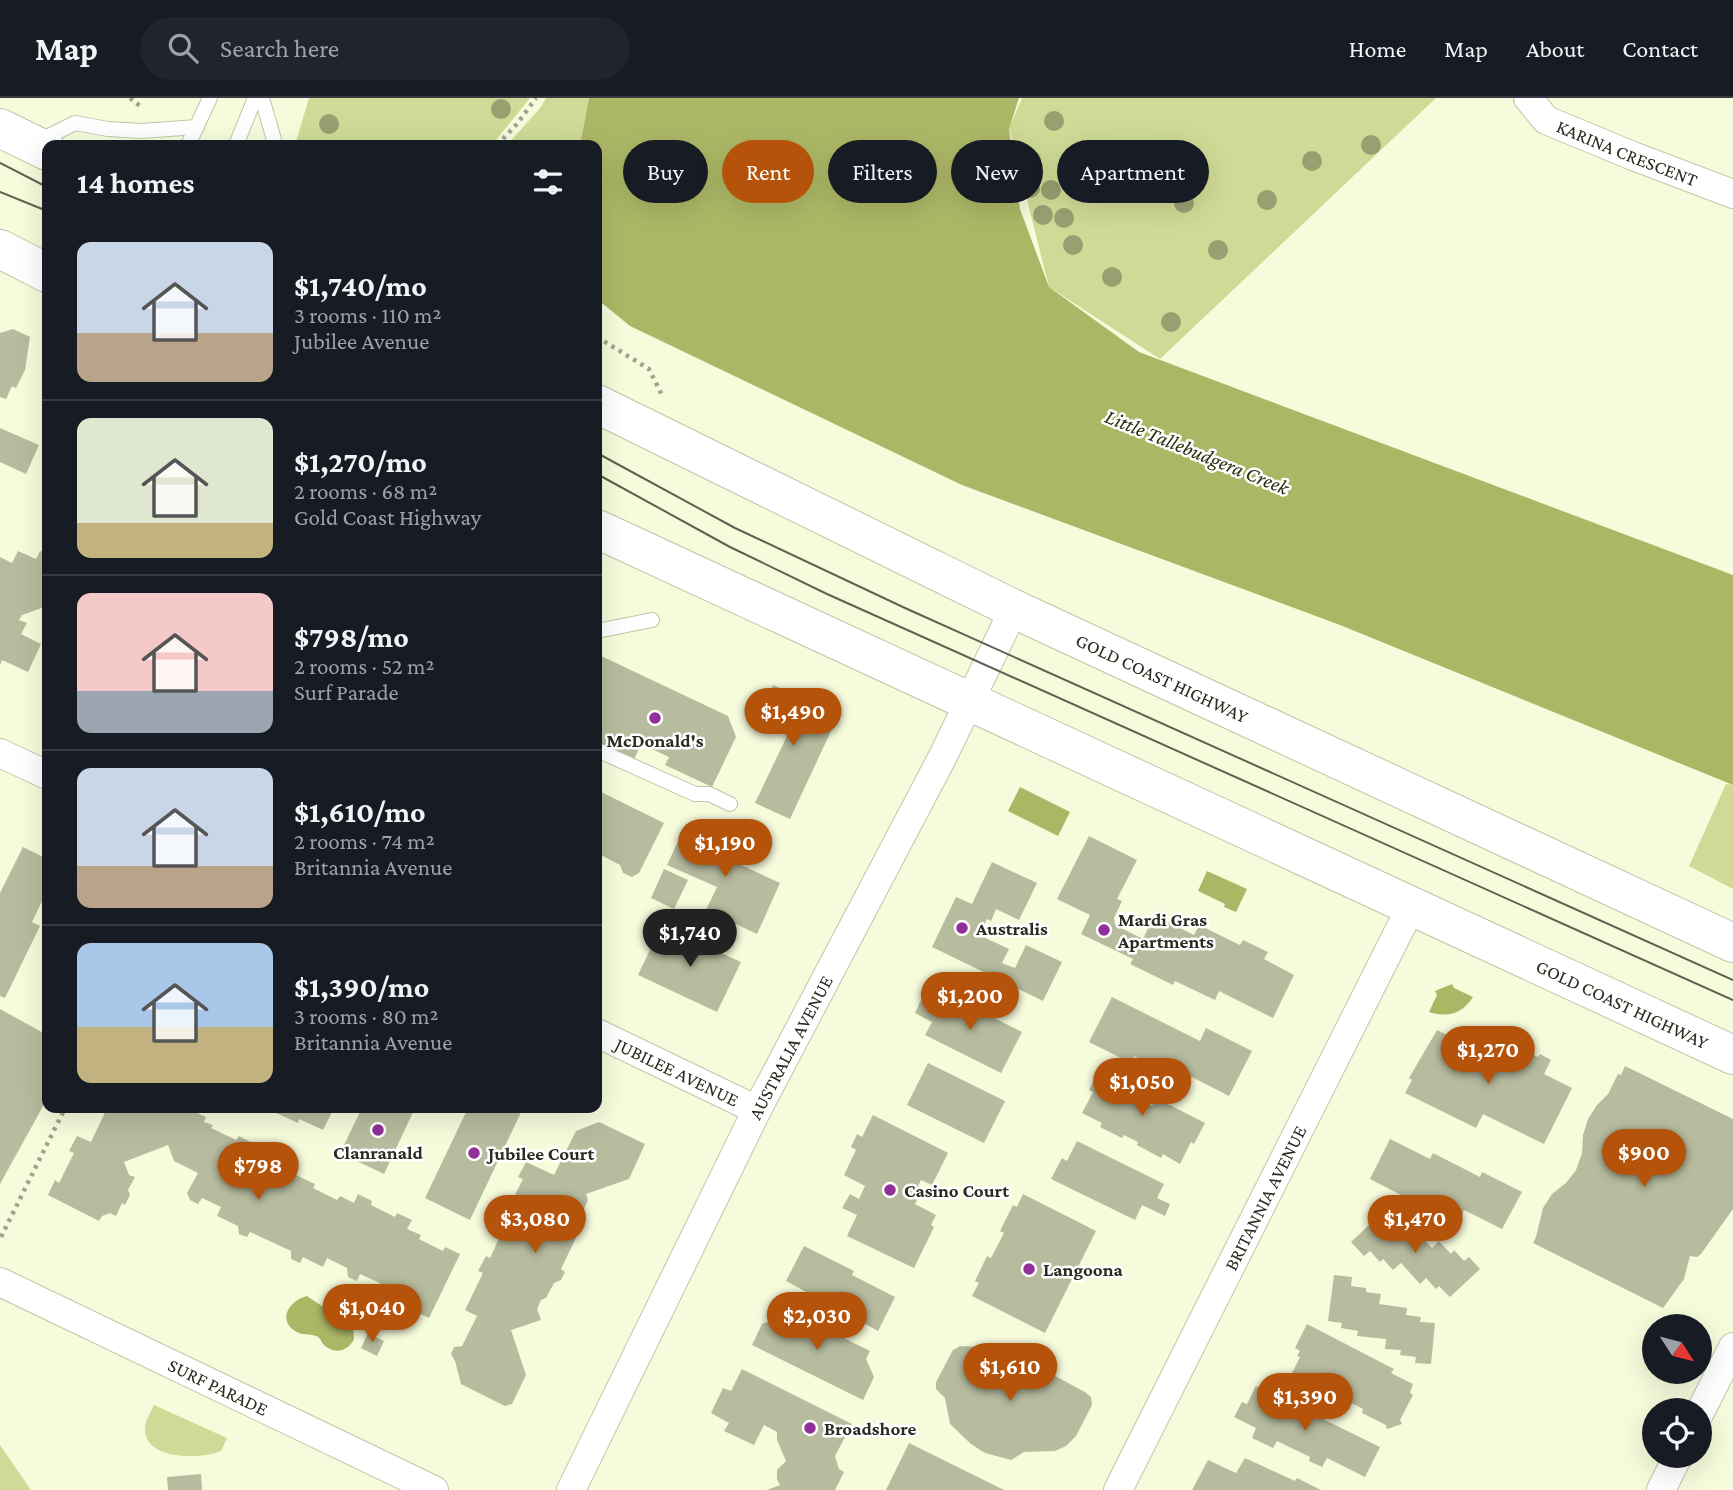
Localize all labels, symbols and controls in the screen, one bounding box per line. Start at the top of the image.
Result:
search box [140,17,630,80]
icon: search [164,29,202,67]
text: Map [35,30,98,67]
text: Search here [220,34,339,63]
text: Home [1349,35,1406,62]
text: Map [1444,35,1488,62]
text: About [1526,35,1584,62]
text: Contact [1622,35,1698,62]
street label: KARINA CRESCENT [1554,115,1701,190]
chip: Buy [623,140,708,203]
chip: Rent [722,140,814,203]
chip: Filters [828,140,937,203]
chip: New [951,140,1043,203]
chip: Apartment [1057,140,1209,203]
icon: filters [529,163,567,201]
text: 14 homes [77,166,195,199]
text: $1,740/mo [294,269,427,302]
icon: home [133,270,217,354]
text: 3 rooms · 110 m² [294,302,441,328]
text: Jubilee Avenue [294,328,429,354]
water label: Little Tallebudgera Creek [1102,404,1293,500]
text: $1,270/mo [294,445,427,478]
icon: home [133,446,217,530]
text: 2 rooms · 68 m² [294,478,437,504]
text: Gold Coast Highway [294,504,481,530]
text: $798/mo [294,620,409,653]
icon: home [133,621,217,705]
street label: GOLD COAST HIGHWAY [1073,629,1252,727]
text: 2 rooms · 52 m² [294,653,434,679]
text: Surf Parade [294,679,399,705]
pin: $1,490 [736,688,850,748]
text: $1,490 [761,698,825,724]
marker: McDonald's [647,710,663,726]
place label: McDonald's [606,730,704,751]
text: $1,610/mo [294,795,426,828]
icon: home [133,796,217,880]
pin: $1,190 [668,820,782,879]
text: 2 rooms · 74 m² [294,828,435,854]
text: $1,190 [694,829,756,855]
text: Britannia Avenue [294,854,452,880]
place label: Mardi Gras Apartments [1117,909,1214,952]
pin: $1,740 [633,910,747,969]
place label: Australis [975,918,1048,939]
text: $1,740 [659,919,721,945]
marker: Australis [954,920,970,936]
marker: Mardi Gras Apartments [1096,922,1112,938]
street label: GOLD COAST HIGHWAY [1533,955,1713,1053]
text: $1,390/mo [294,970,429,1003]
icon: home [133,971,217,1055]
street label: AUSTRALIA AVENUE [744,972,836,1122]
pin: $1,200 [913,972,1027,1032]
text: $1,200 [937,982,1003,1008]
text: 3 rooms · 80 m² [294,1003,439,1029]
pin: $1,270 [1431,1026,1545,1086]
text: Britannia Avenue [294,1029,452,1055]
street label: JUBILEE AVENUE [610,1032,742,1110]
text: $1,270 [1457,1036,1519,1062]
pin: $1,050 [1085,1058,1199,1118]
text: $1,050 [1109,1068,1175,1094]
marker: Clanranald [370,1122,386,1138]
street label: BRITANNIA AVENUE [1220,1122,1310,1274]
pin: $900 [1603,1130,1685,1189]
text: $900 [1618,1139,1670,1165]
pin: $798 [217,1142,299,1202]
place label: Clanranald [333,1142,424,1163]
place label: Jubilee Court [486,1143,594,1164]
marker: Jubilee Court [466,1145,482,1161]
text: $798 [234,1152,282,1178]
place label: Casino Court [904,1180,1009,1201]
marker: Casino Court [882,1182,898,1198]
pin: $3,080 [478,1196,592,1255]
pin: $1,470 [1358,1196,1472,1255]
text: $3,080 [500,1205,570,1231]
text: $1,470 [1384,1205,1446,1231]
place label: Langoona [1043,1259,1124,1280]
marker: Langoona [1021,1261,1037,1277]
pin: $1,040 [315,1284,429,1344]
pin: $2,030 [760,1292,874,1352]
text: $1,040 [339,1294,405,1320]
text: $2,030 [783,1302,851,1328]
north arrow [1642,1314,1712,1384]
map controls [1642,1314,1712,1468]
pin: $1,610 [953,1344,1067,1403]
text: $1,610 [979,1353,1041,1379]
street label: SURF PARADE [165,1354,272,1419]
pin: $1,390 [1248,1374,1362,1433]
text: $1,390 [1273,1383,1337,1409]
button: locate [1642,1398,1712,1468]
place label: Broadshore [824,1418,916,1439]
marker: Broadshore [802,1420,818,1436]

